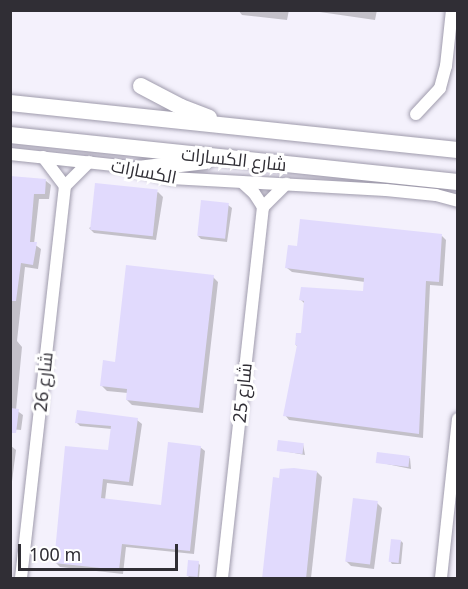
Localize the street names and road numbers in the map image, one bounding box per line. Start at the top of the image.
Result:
street label: شارع الكسارات [180,143,288,175]
street label: الكسارات [109,154,179,188]
street label: شارع 26 [29,351,57,413]
street label: شارع 25 [228,362,256,424]

